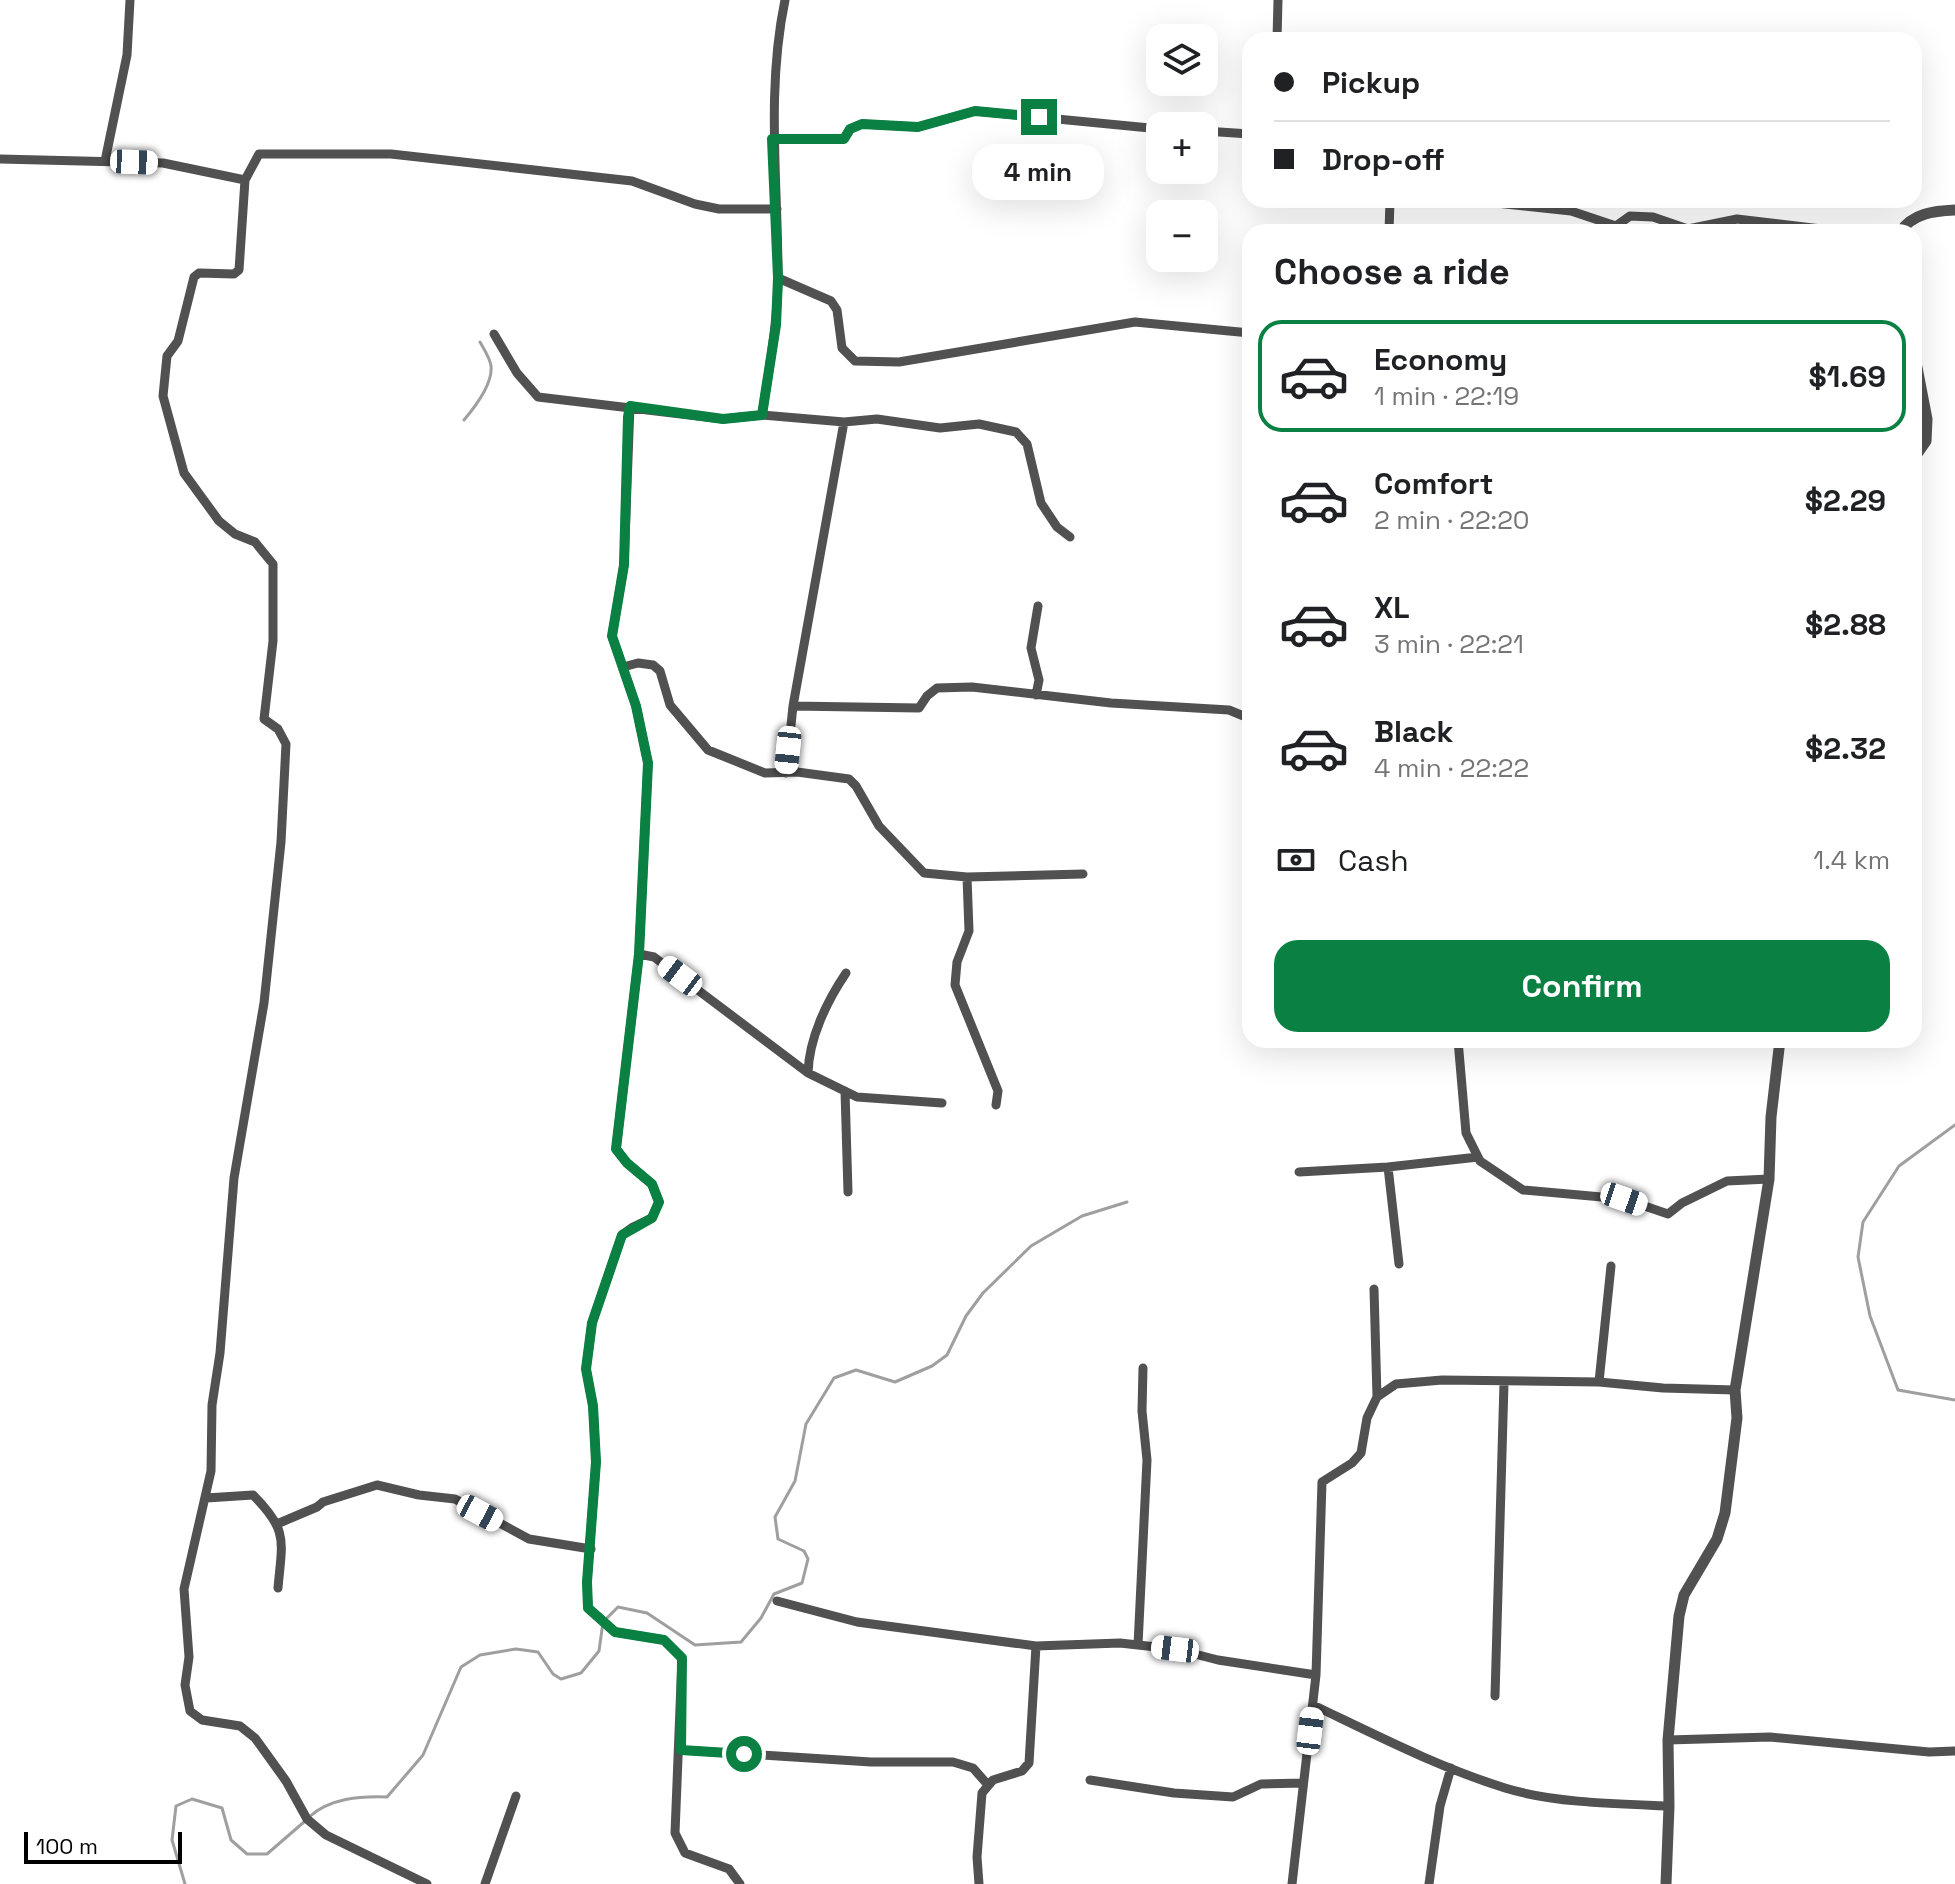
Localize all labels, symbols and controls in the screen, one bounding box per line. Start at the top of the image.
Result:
map controls [1146,24,1218,272]
button: layers [1146,24,1218,96]
text: Pickup [1322,63,1420,102]
route end [1021,99,1057,135]
button: + [1146,112,1218,184]
text: Drop-off [1322,140,1445,179]
callout: 4 min [973,145,1105,201]
car [110,149,158,175]
text: 4 min [1004,155,1072,189]
button: − [1146,200,1218,272]
text: Choose a ride [1274,249,1510,295]
icon: car [1278,340,1350,412]
text: Economy [1374,340,1507,379]
text: $1.69 [1809,357,1886,396]
text: 1 min · 22:19 [1374,379,1519,413]
icon: car [1278,464,1350,536]
text: Comfort [1374,464,1493,503]
text: $2.29 [1805,481,1886,520]
text: 2 min · 22:20 [1374,503,1530,537]
icon: car [1278,588,1350,660]
text: XL [1374,588,1410,627]
text: $2.88 [1805,605,1886,644]
text: 3 min · 22:21 [1374,627,1524,661]
icon: car [1278,712,1350,784]
text: Black [1374,712,1453,751]
car [774,725,802,775]
text: $2.32 [1805,729,1886,768]
text: 4 min · 22:22 [1374,751,1529,785]
icon: cash [1274,838,1318,882]
text: Cash [1338,841,1409,880]
text: 1.4 km [1813,843,1890,877]
button: Confirm [1274,940,1890,1032]
car [654,952,706,1000]
car [1597,1180,1651,1218]
car [453,1491,507,1535]
car [1150,1634,1200,1664]
car [1295,1706,1325,1756]
route start [726,1736,762,1772]
scale bar [24,1828,182,1864]
text: 100 m [36,1832,98,1860]

